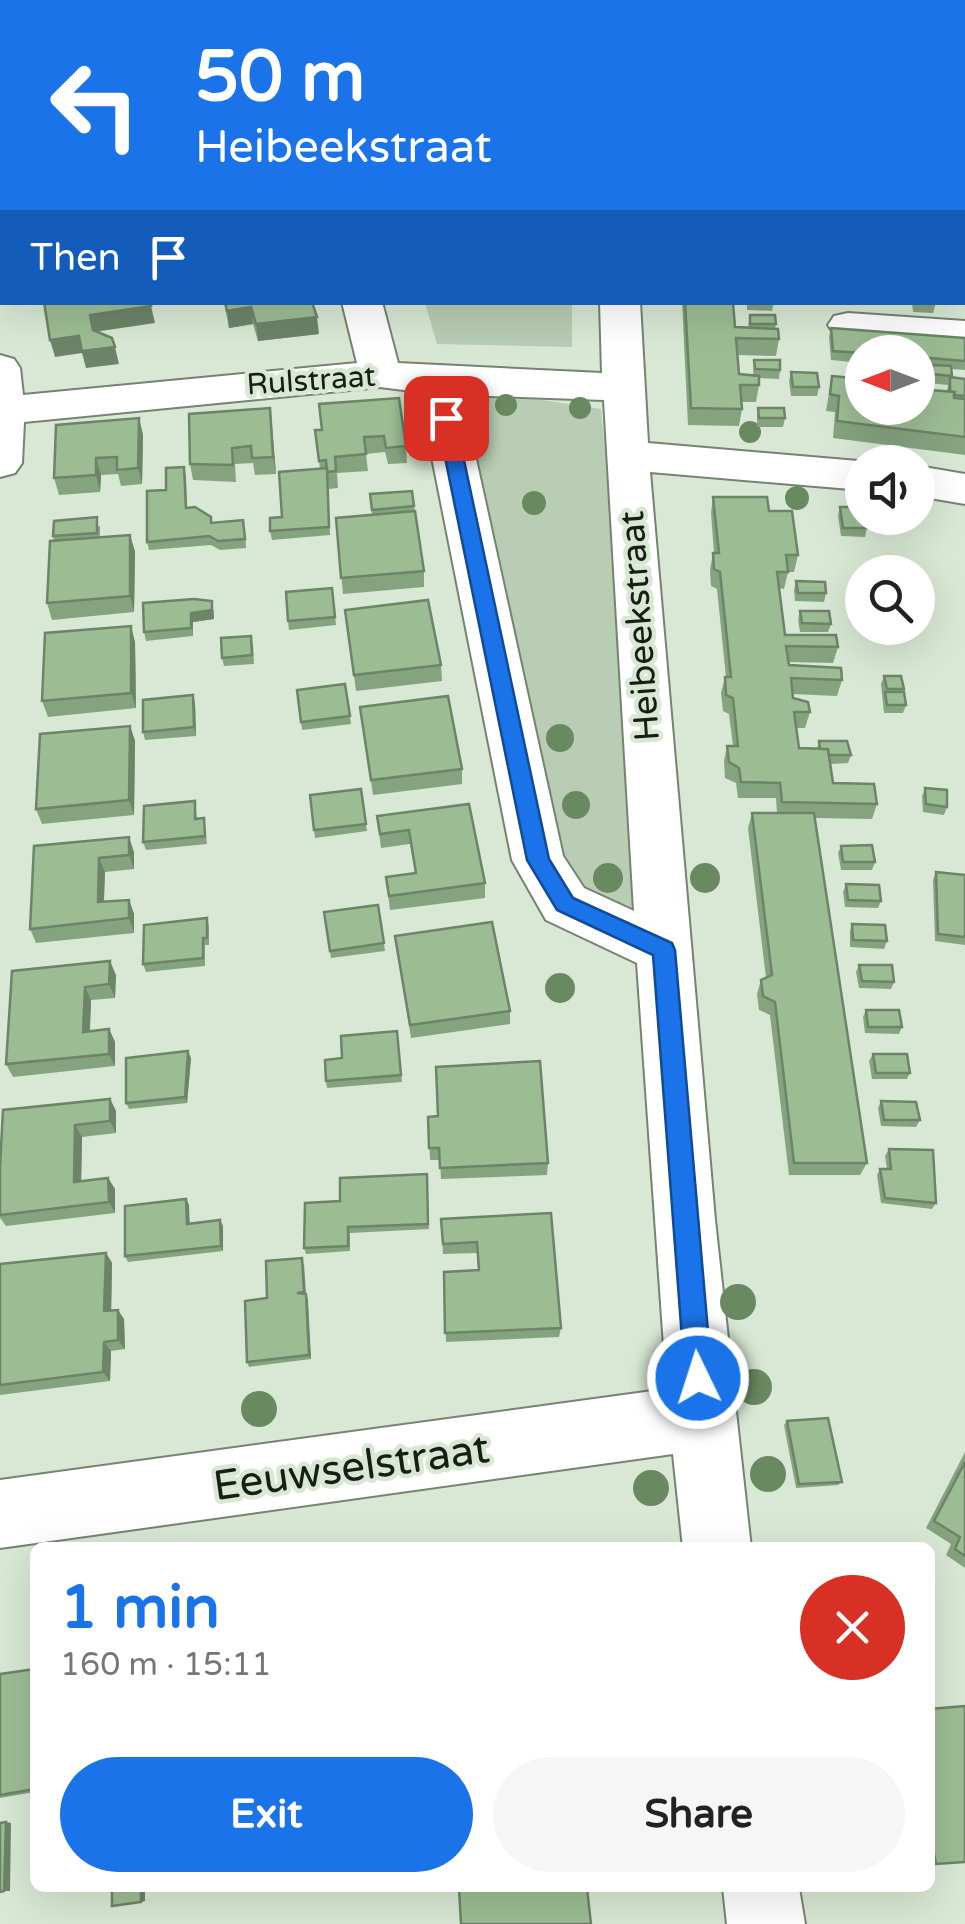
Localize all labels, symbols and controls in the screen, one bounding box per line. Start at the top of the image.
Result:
text: 50 m [195,36,365,120]
icon: left [30,40,160,170]
text: Heibeekstraat [195,121,492,175]
icon: arrive [141,230,196,285]
text: Then [30,235,121,281]
north arrow [845,335,935,425]
map controls [845,335,935,645]
street label: Rulstraat [245,358,377,403]
pin [404,376,489,461]
icon: arrive [419,391,474,446]
button: sound [845,445,935,535]
street label: Heibeekstraat [611,509,669,743]
button: search [845,555,935,645]
position arrow [646,1326,750,1430]
street label: Eeuwselstraat [210,1423,492,1512]
text: 1 min [60,1572,220,1644]
button: close [800,1575,905,1680]
text: 160 m · 15:11 [60,1646,272,1684]
button: Exit [60,1757,473,1872]
button: Share [493,1757,905,1872]

